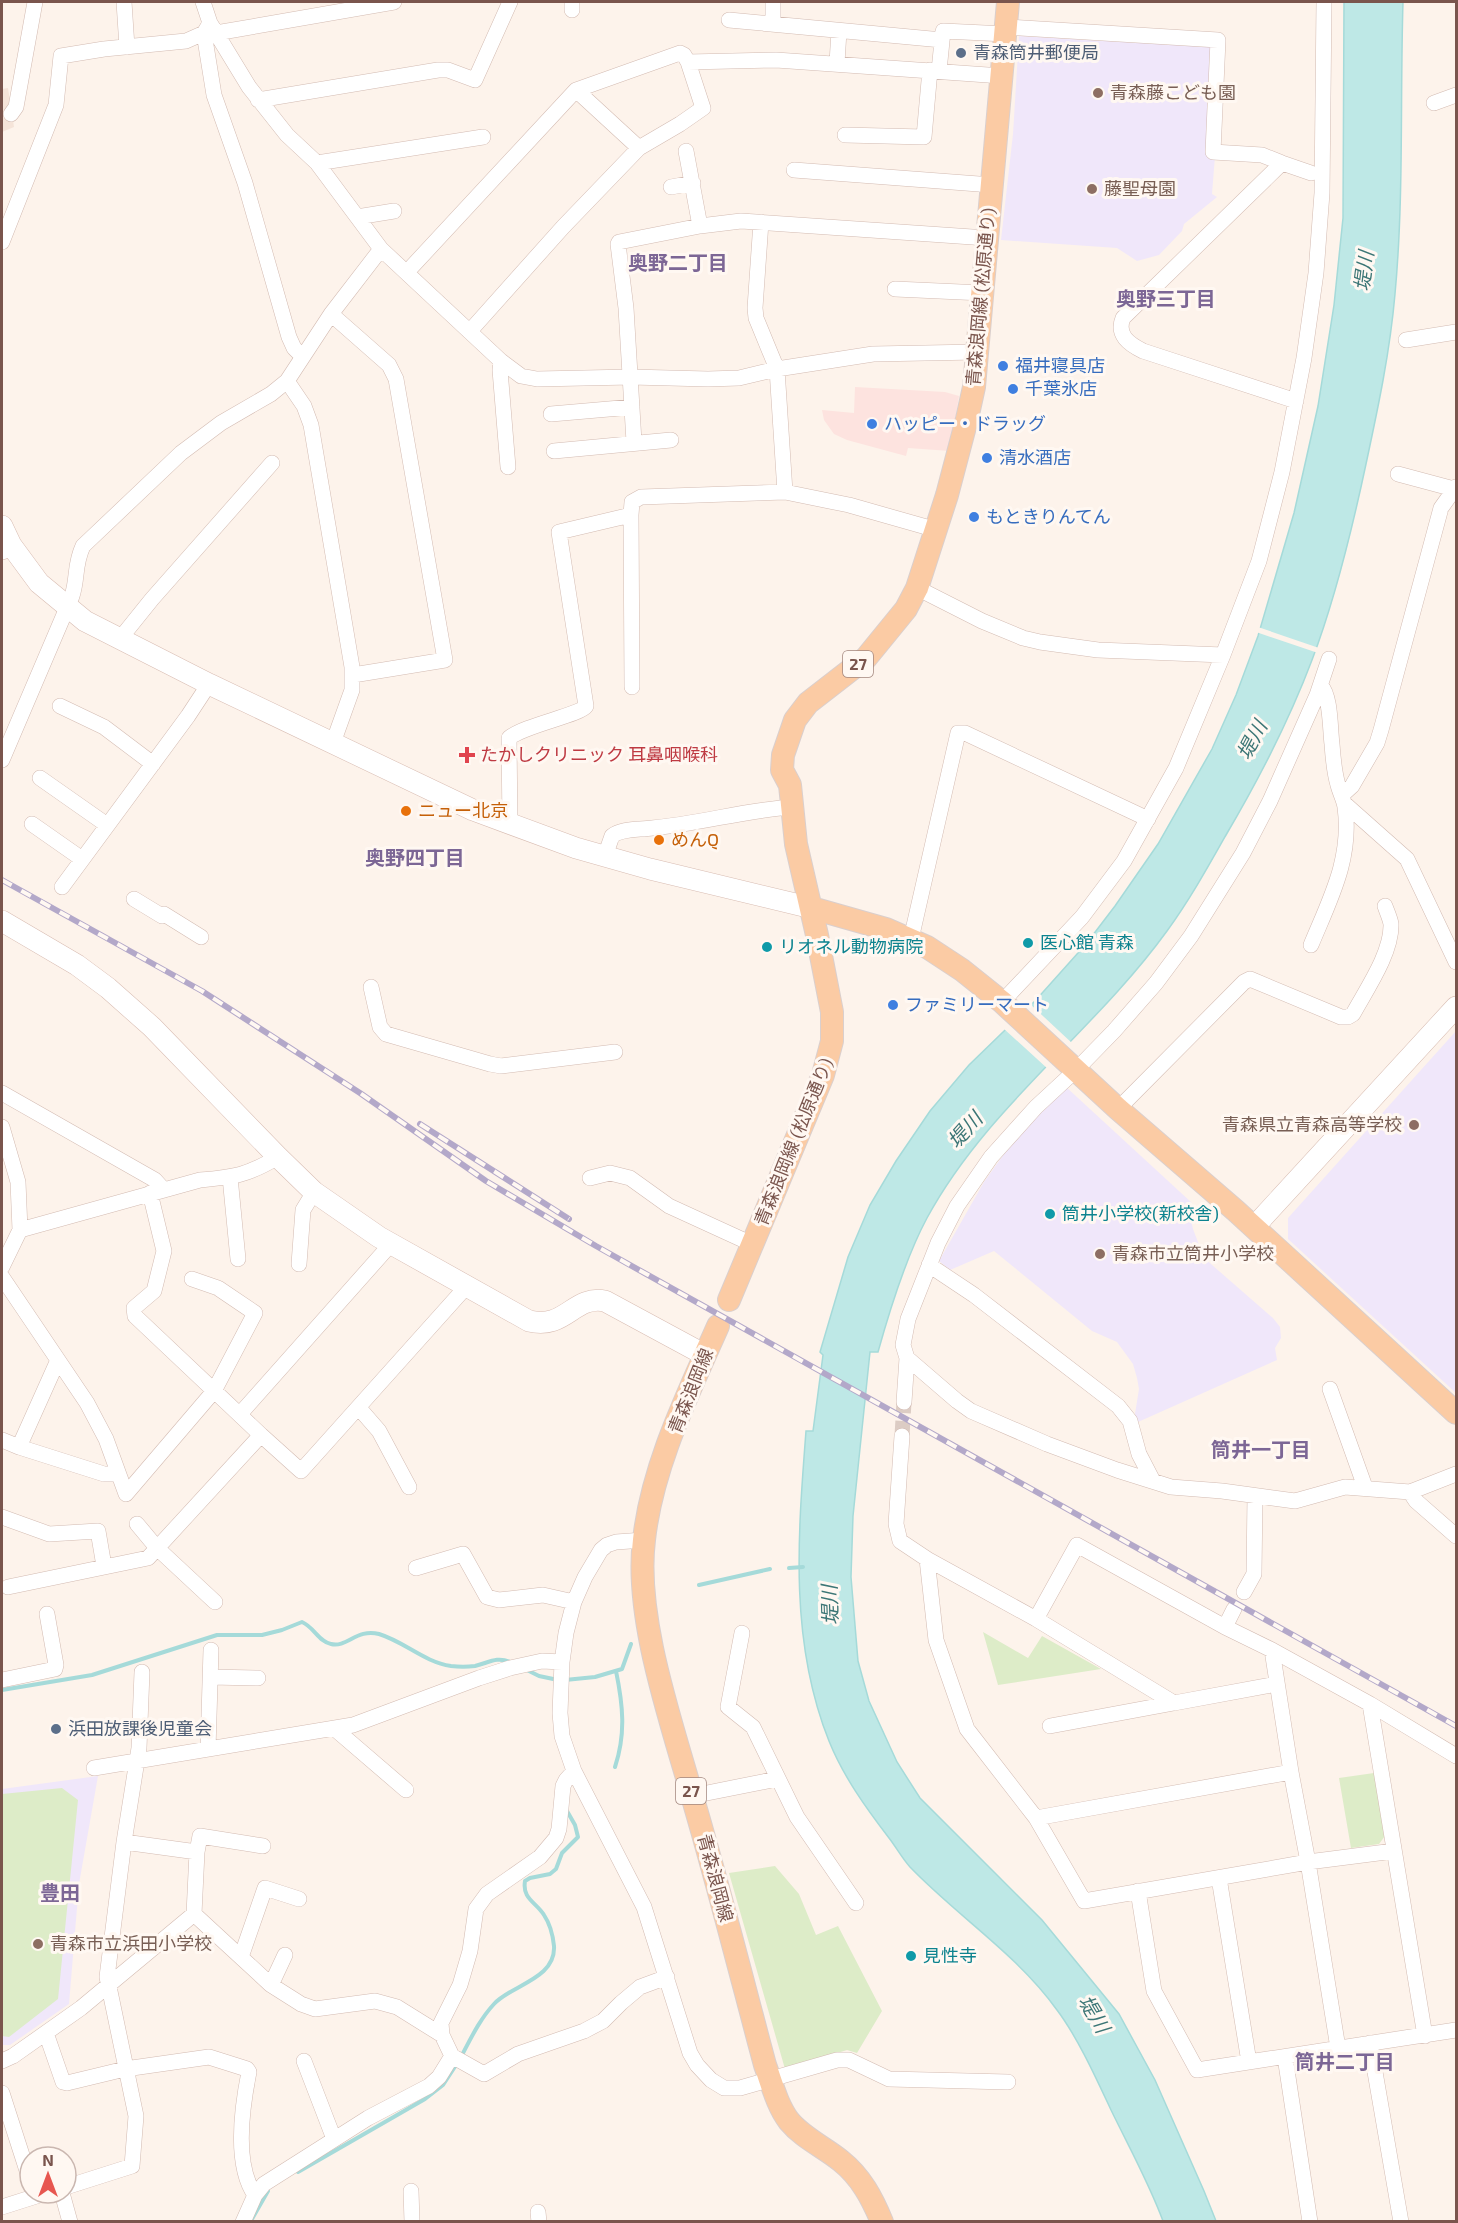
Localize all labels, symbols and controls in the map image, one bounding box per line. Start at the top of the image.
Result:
place label: 青森筒井郵便局 [973,41,1099,63]
marker: 青森筒井郵便局 [954,46,968,60]
place label: 青森藤こども園 [1110,81,1236,103]
marker: 青森藤こども園 [1091,86,1105,100]
place label: 藤聖母園 [1104,177,1176,199]
marker: 藤聖母園 [1085,182,1099,196]
street label: 青森浪岡線 (松原通り) [961,207,999,387]
water label: 堤川 [1349,248,1378,292]
district label: 奥野二丁目 [628,250,728,274]
district label: 奥野三丁目 [1116,286,1216,310]
place label: 福井寝具店 [1015,354,1105,376]
marker: 福井寝具店 [996,359,1010,373]
place label: 千葉氷店 [1025,377,1097,399]
marker: 千葉氷店 [1006,382,1020,396]
place label: ハッピー・ドラッグ [884,412,1046,434]
marker: ハッピー・ドラッグ [865,417,879,431]
place label: 清水酒店 [999,446,1071,468]
marker: 清水酒店 [980,451,994,465]
place label: もときりんてん [986,505,1111,527]
marker: もときりんてん [967,510,981,524]
road number: 27 [843,651,873,677]
water label: 堤川 [1231,714,1272,763]
place label: たかしクリニック 耳鼻咽喉科 [480,743,718,765]
marker: たかしクリニック 耳鼻咽喉科 [458,746,476,764]
place label: ニュー北京 [418,799,508,821]
marker: ニュー北京 [399,804,413,818]
place label: めんQ [671,828,719,850]
marker: めんQ [652,833,666,847]
district label: 奥野四丁目 [365,845,465,869]
place label: 医心館 青森 [1040,931,1134,953]
place label: リオネル動物病院 [779,935,923,957]
marker: 医心館 青森 [1021,936,1035,950]
marker: リオネル動物病院 [760,940,774,954]
place label: ファミリーマート [905,993,1049,1015]
marker: ファミリーマート [886,998,900,1012]
street label: 青森浪岡線 (松原通り) [749,1055,837,1229]
water label: 堤川 [942,1105,988,1152]
place label: 青森県立青森高等学校 [1222,1113,1402,1135]
marker: 青森県立青森高等学校 [1407,1118,1421,1132]
place label: 筒井小学校(新校舎) [1062,1202,1219,1224]
marker: 筒井小学校(新校舎) [1043,1207,1057,1221]
place label: 青森市立筒井小学校 [1112,1242,1274,1264]
marker: 青森市立筒井小学校 [1093,1247,1107,1261]
street label: 青森浪岡線 [663,1345,717,1436]
district label: 筒井一丁目 [1211,1437,1311,1461]
water label: 堤川 [816,1583,842,1625]
place label: 浜田放課後児童会 [68,1717,212,1739]
marker: 浜田放課後児童会 [49,1722,63,1736]
road number: 27 [676,1778,706,1804]
street label: 青森浪岡線 [694,1831,738,1924]
district label: 豊田 [40,1880,80,1904]
place label: 青森市立浜田小学校 [50,1932,212,1954]
marker: 青森市立浜田小学校 [31,1937,45,1951]
place label: 見性寺 [923,1944,977,1966]
marker: 見性寺 [904,1949,918,1963]
water label: 堤川 [1074,1990,1116,2039]
district label: 筒井二丁目 [1295,2049,1395,2073]
north arrow [18,2145,78,2205]
text: N [42,2150,54,2169]

